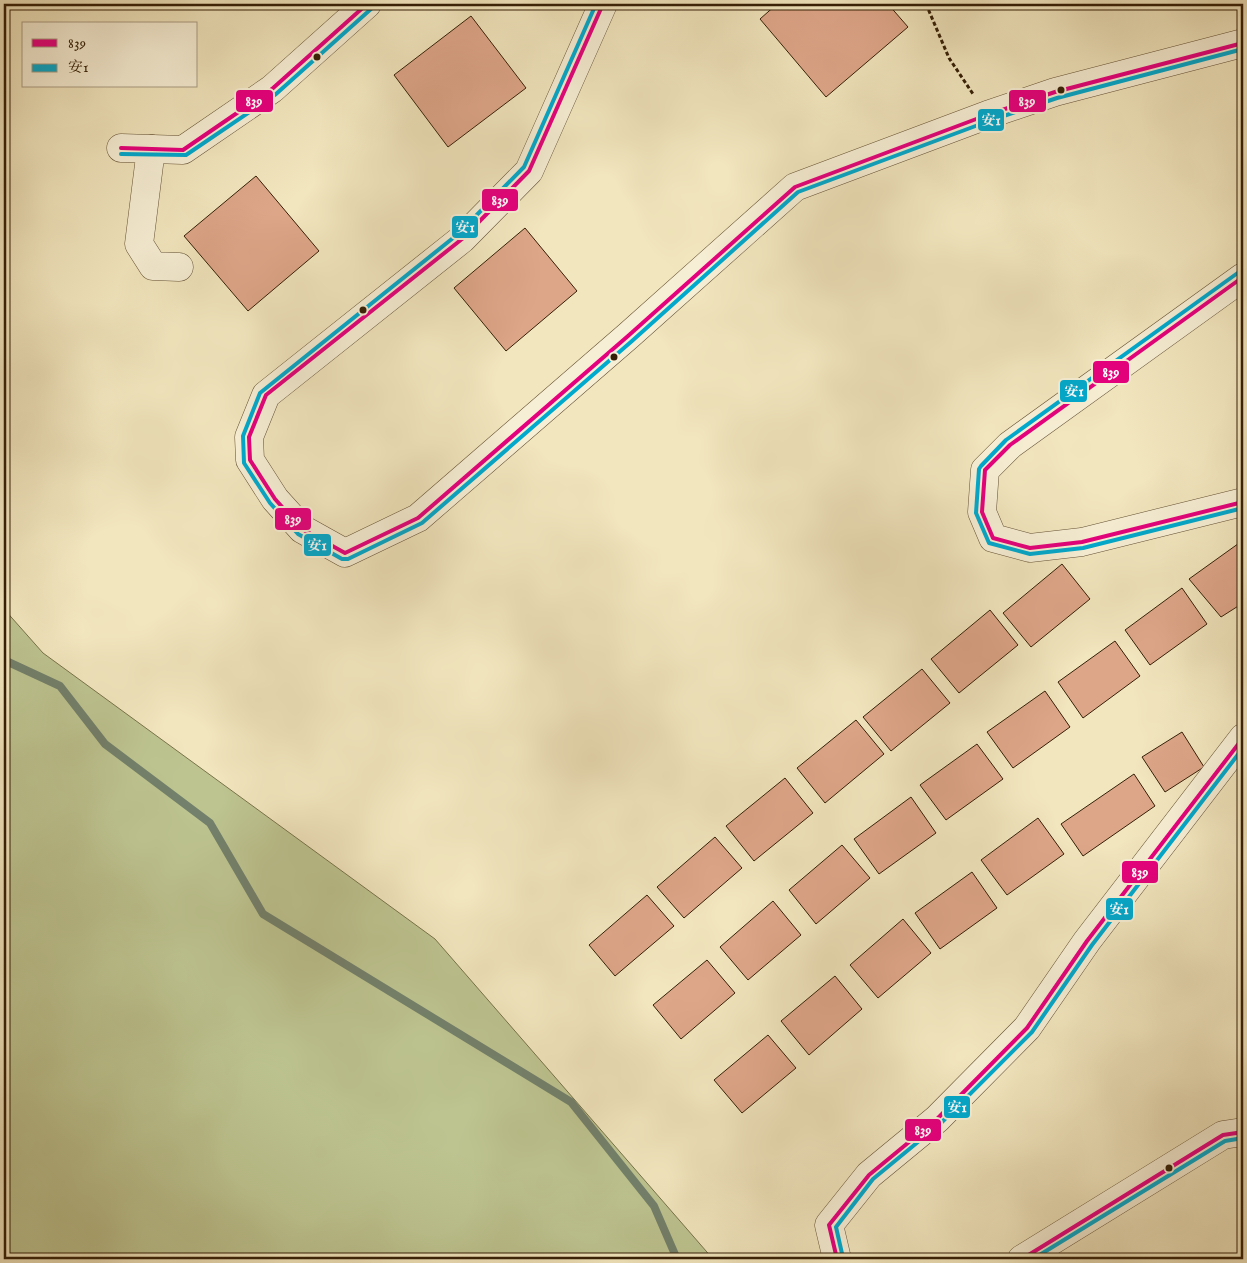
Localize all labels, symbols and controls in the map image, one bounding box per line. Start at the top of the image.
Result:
legend [22,22,198,88]
text: 839 [68,34,86,53]
unlabelled marker [312,52,322,62]
text: 安1 [68,58,89,77]
unlabelled marker [1056,85,1066,95]
line badge: 839 [235,89,274,113]
line badge: 839 [1008,89,1047,113]
text: 839 [246,93,262,111]
text: 839 [1019,93,1035,111]
line badge: 安1 [977,108,1005,132]
text: 安1 [981,112,1001,130]
line badge: 839 [481,188,519,212]
text: 839 [492,192,508,210]
line badge: 安1 [451,215,479,239]
text: 安1 [455,219,475,237]
unlabelled marker [358,305,368,315]
unlabelled marker [609,352,619,362]
line badge: 839 [1092,360,1130,384]
text: 839 [1103,364,1119,382]
line badge: 安1 [1059,379,1088,403]
text: 安1 [1064,383,1084,401]
line badge: 839 [274,507,312,531]
text: 839 [285,511,301,529]
line badge: 安1 [303,533,332,557]
text: 安1 [307,537,327,555]
line badge: 839 [1121,860,1159,884]
text: 839 [1132,864,1148,882]
line badge: 安1 [1105,897,1134,921]
text: 安1 [1109,901,1129,919]
line badge: 安1 [943,1095,971,1119]
text: 安1 [947,1099,967,1117]
line badge: 839 [904,1118,942,1142]
text: 839 [915,1122,931,1140]
unlabelled marker [1164,1163,1174,1173]

